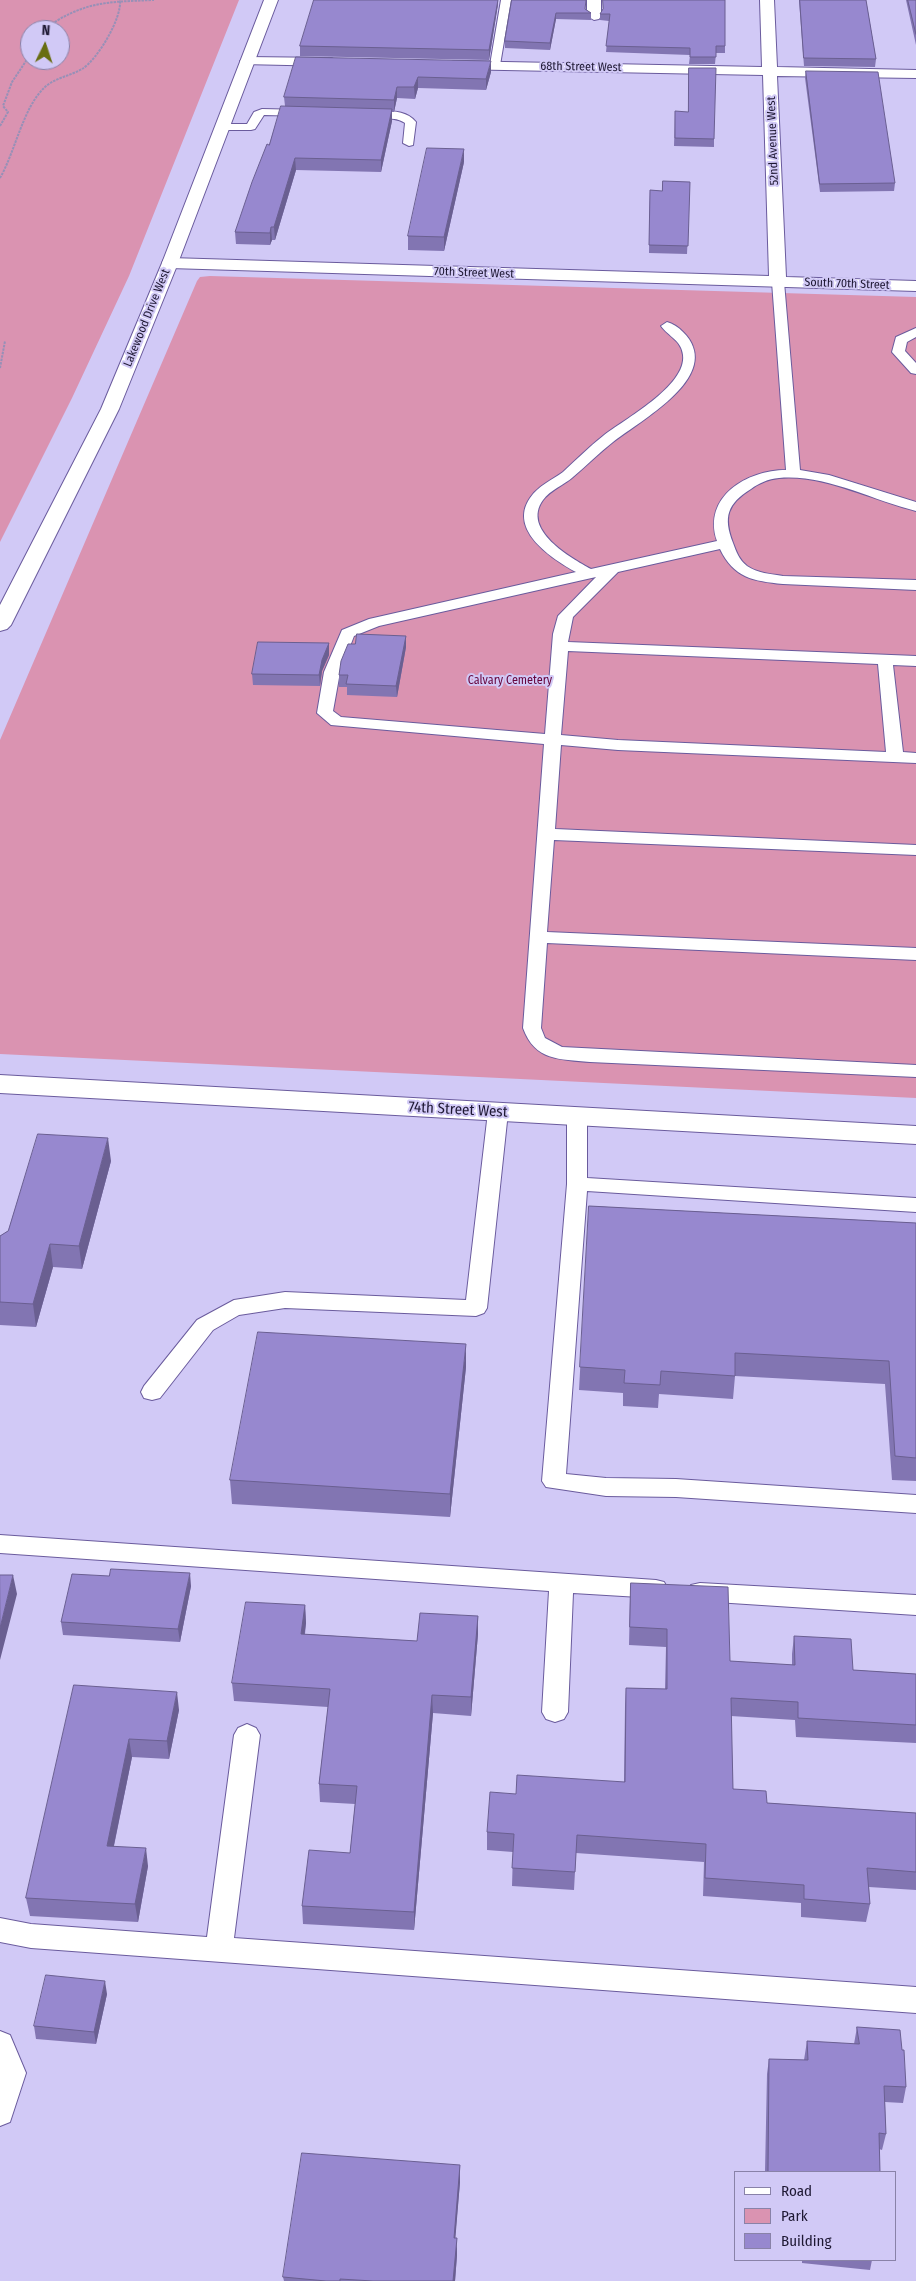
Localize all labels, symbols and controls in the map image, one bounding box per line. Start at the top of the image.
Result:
north arrow [20,20,70,70]
text: N [41,22,51,39]
street label: 68th Street West [540,59,622,75]
street label: 52nd Avenue West [764,96,782,186]
street label: 70th Street West [434,264,514,282]
street label: Lakewood Drive West [121,267,173,369]
street label: South 70th Street [804,275,890,293]
park label: Calvary Cemetery [468,674,552,688]
street label: 74th Street West [408,1098,508,1122]
legend [734,2171,896,2261]
text: Road [781,2182,812,2200]
text: Park [781,2207,808,2225]
text: Building [781,2232,832,2250]

